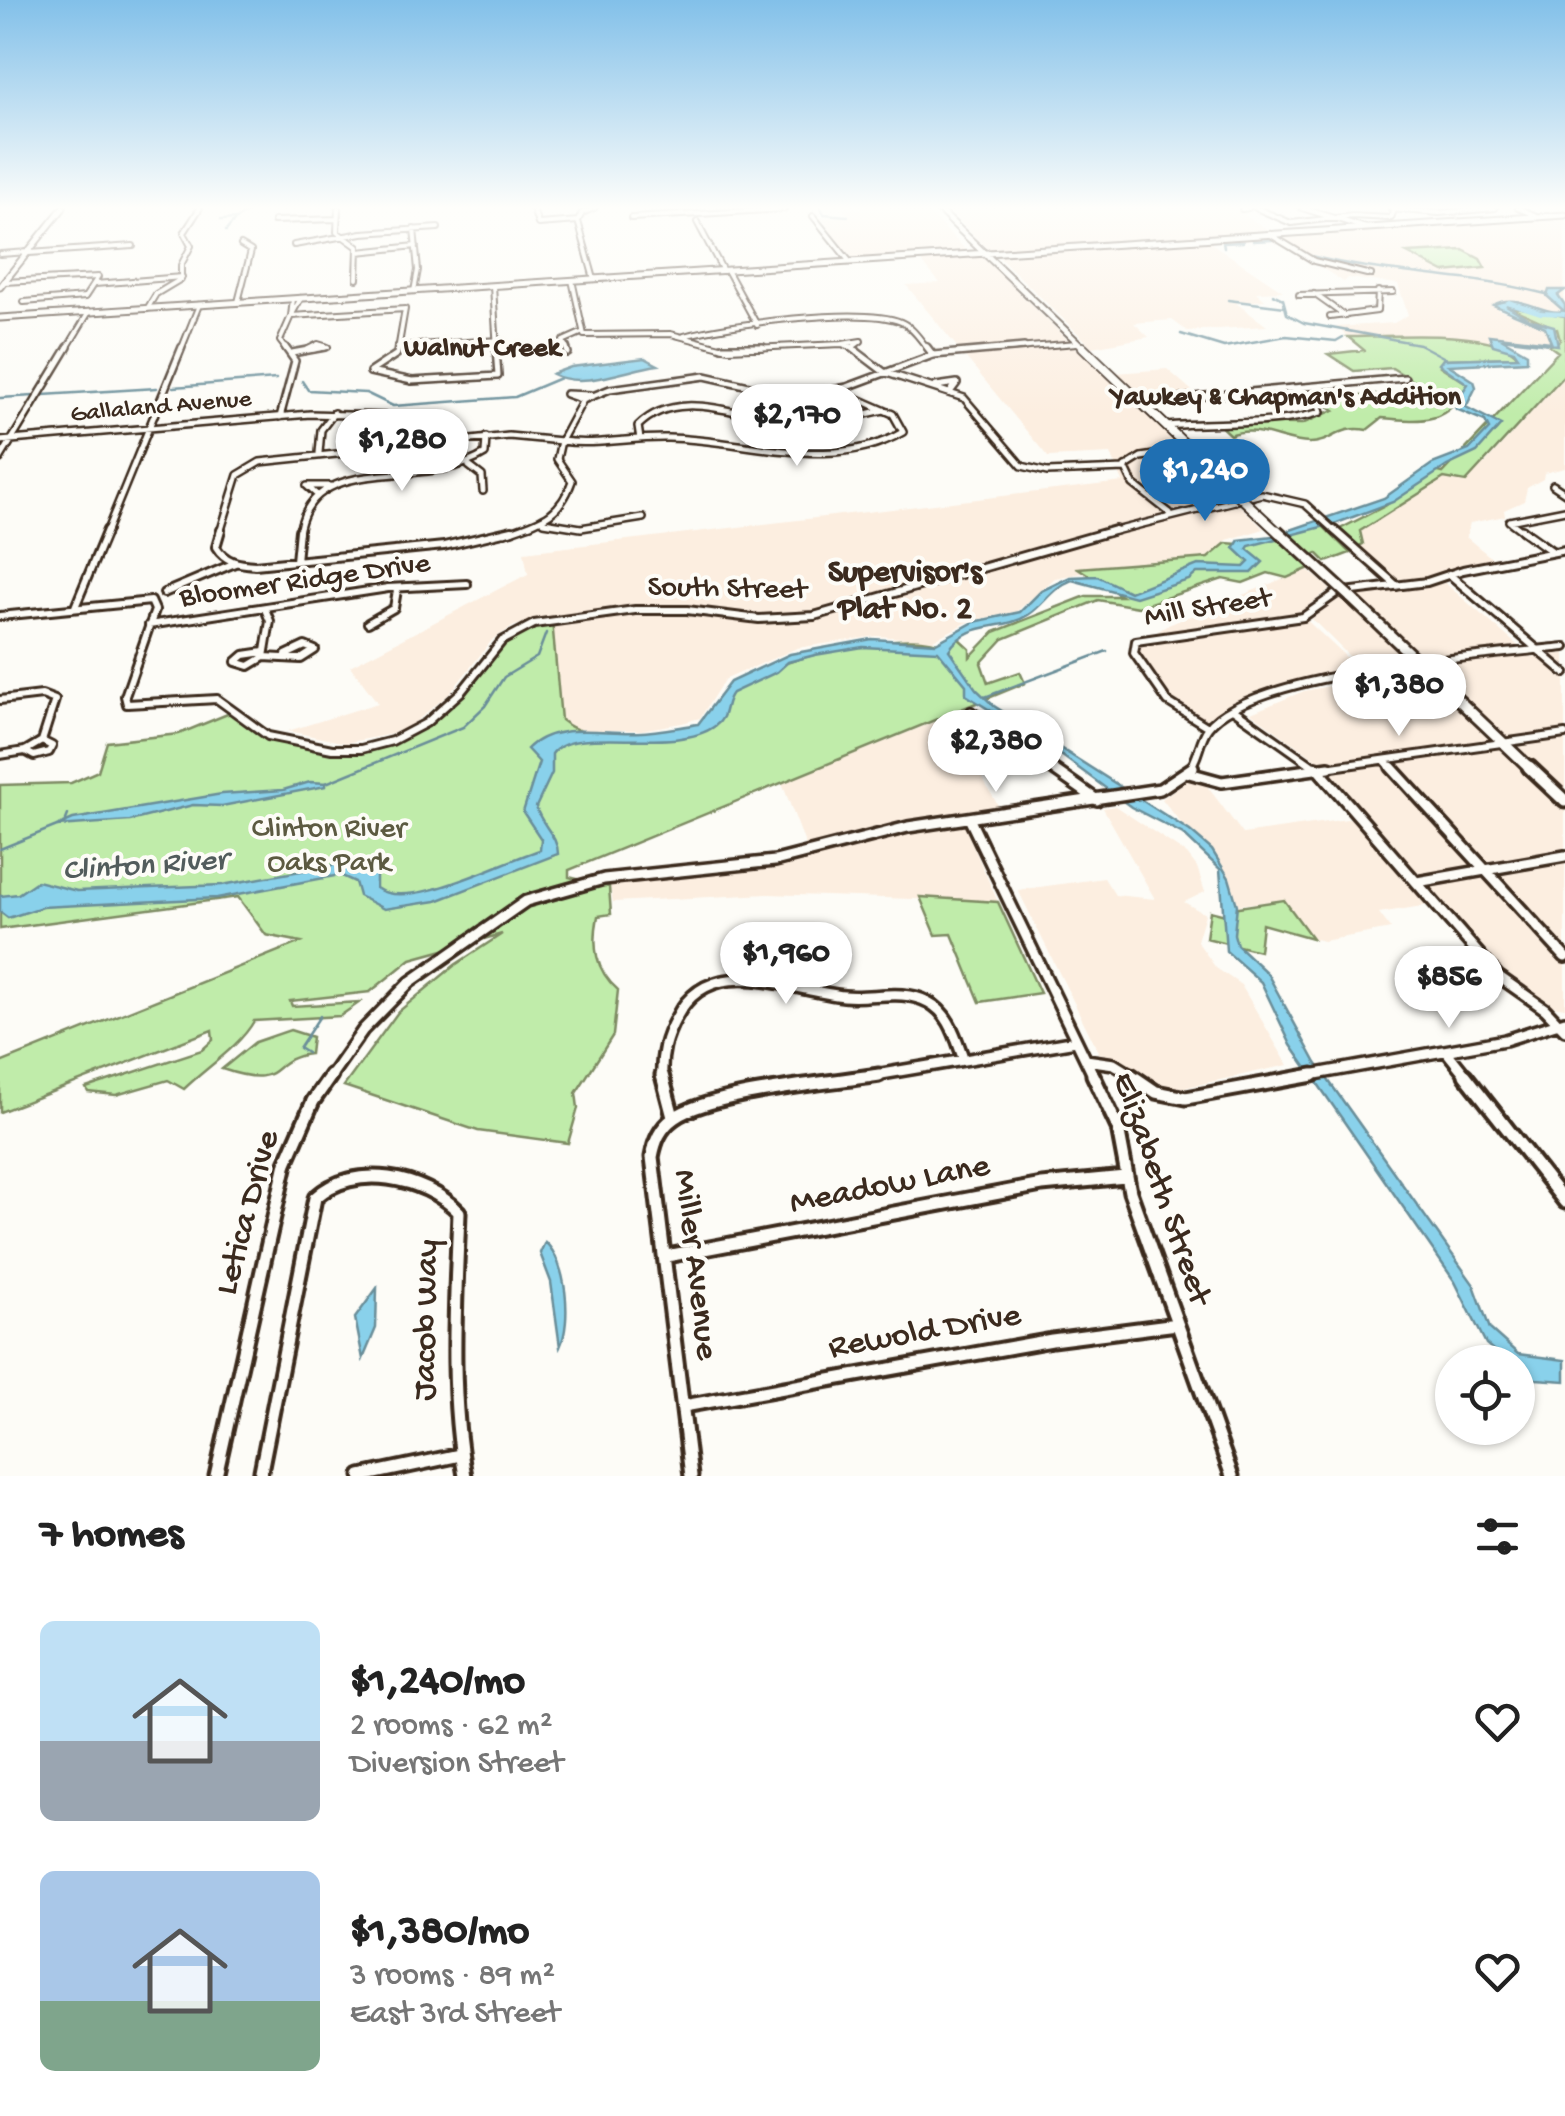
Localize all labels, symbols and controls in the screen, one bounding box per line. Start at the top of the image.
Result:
district label: Walnut Creek [403,333,564,366]
district label: Yawkey & Chapman's Addition [1108,382,1462,415]
pin: $2,170 [716,384,878,469]
street label: Gallaland Avenue [69,386,254,430]
text: $2,170 [753,397,841,435]
pin: $1,280 [321,409,483,494]
text: $1,280 [358,422,446,460]
pin: $1,240 [1124,439,1286,524]
text: $1,240 [1162,452,1248,490]
street label: Bloomer Ridge Drive [177,547,433,617]
district label: Supervisor's Plat No. 2 [828,555,984,630]
street label: South Street [647,571,810,609]
street label: Mill Street [1142,581,1276,636]
pin: $1,380 [1318,654,1480,739]
text: $1,380 [1354,667,1444,705]
pin: $2,380 [915,710,1077,795]
text: $2,380 [950,723,1042,761]
park label: Clinton River Oaks Park [252,813,409,882]
water label: Clinton River [62,842,234,892]
pin: $1,960 [705,922,867,1007]
text: $1,960 [742,935,830,973]
pin: $856 [1390,946,1508,1031]
text: $856 [1417,959,1481,997]
street label: Elizabeth Street [1101,1067,1220,1313]
street label: Letica Drive [207,1125,291,1300]
street label: Meadow Lane [787,1146,994,1225]
street label: Miller Avenue [662,1168,726,1363]
street label: Jacob Way [406,1239,450,1401]
street label: Rewold Drive [826,1296,1025,1370]
map controls [1435,1345,1535,1445]
button: locate [1435,1345,1535,1445]
icon: filters [1470,1509,1525,1564]
text: 7 homes [40,1512,183,1561]
text: $1,240/mo [350,1659,525,1708]
icon: home [120,1661,240,1781]
icon: heart [1470,1694,1525,1749]
text: 2 rooms · 62 m² [350,1708,552,1746]
text: Diversion Street [350,1746,563,1784]
text: $1,380/mo [350,1909,529,1958]
icon: home [120,1911,240,2031]
icon: heart [1470,1944,1525,1999]
text: 3 rooms · 89 m² [350,1958,555,1996]
text: East 3rd Street [350,1996,560,2034]

